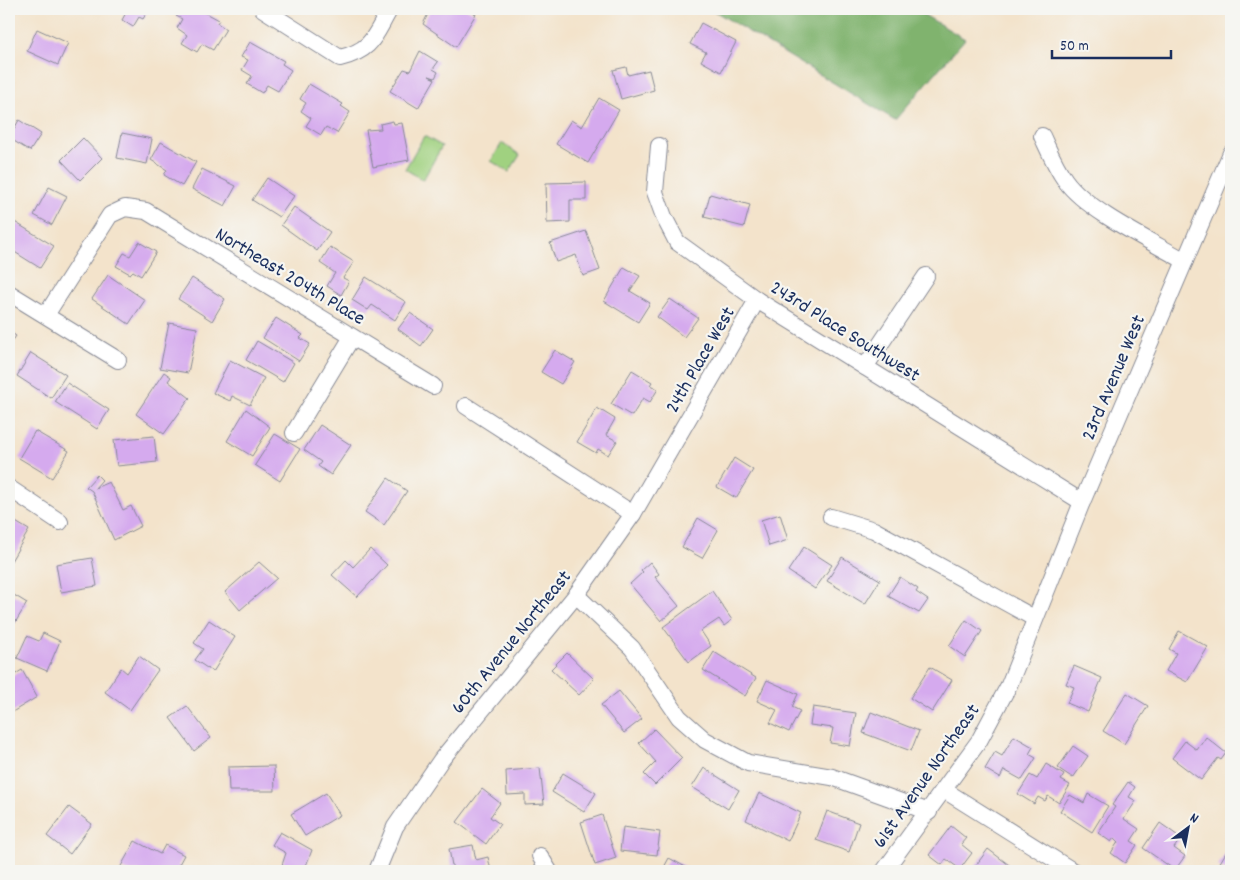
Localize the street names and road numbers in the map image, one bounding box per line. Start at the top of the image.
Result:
street label: Northeast 204th Place [209,222,370,334]
street label: 243rd Place Southwest [764,275,925,390]
street label: 24th Place West [660,302,743,419]
street label: 23rd Avenue West [1076,311,1154,445]
street label: 60th Avenue Northeast [445,565,579,721]
street label: 61st Avenue Northeast [867,699,988,855]

